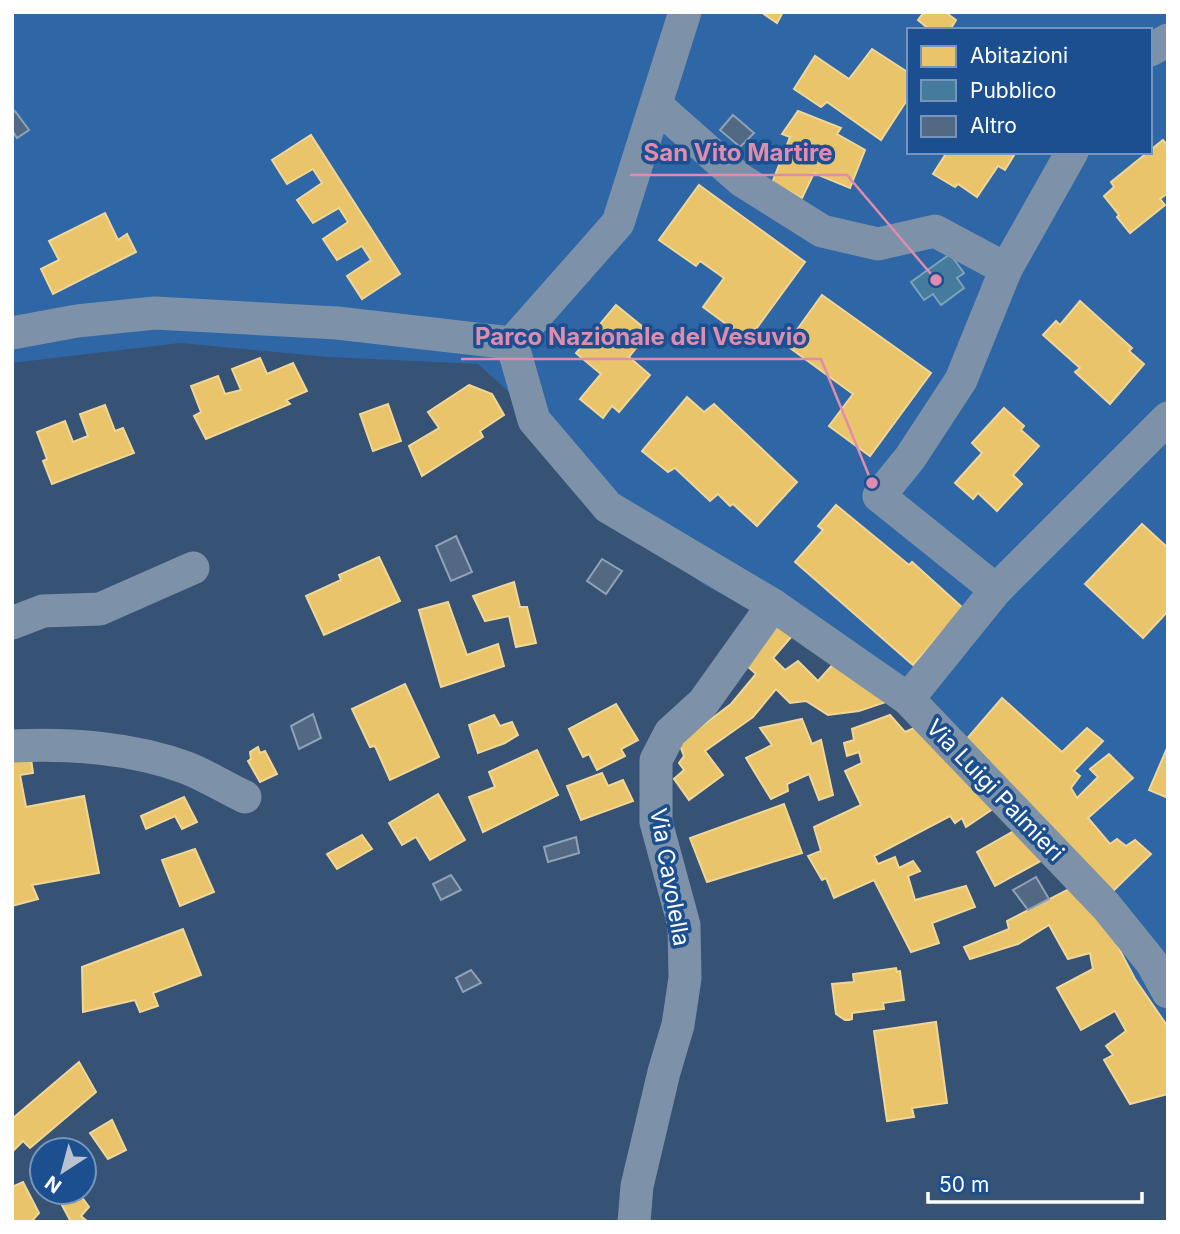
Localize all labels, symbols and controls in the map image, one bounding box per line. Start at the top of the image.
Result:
legend [907,28,1152,154]
text: Abitazioni [970,43,1068,68]
text: Pubblico [970,78,1056,103]
text: Altro [970,113,1017,138]
callout: San Vito Martire [630,130,847,175]
text: San Vito Martire [644,138,832,167]
callout: Parco Nazionale del Vesuvio [461,314,821,359]
text: Parco Nazionale del Vesuvio [475,322,807,351]
street label: Via Luigi Palmieri [920,713,1070,867]
street label: Via Cavolella [644,806,696,948]
north arrow [28,1136,98,1206]
scale bar [928,1160,1142,1204]
text: N [41,1171,66,1198]
text: 50 m [939,1172,989,1197]

